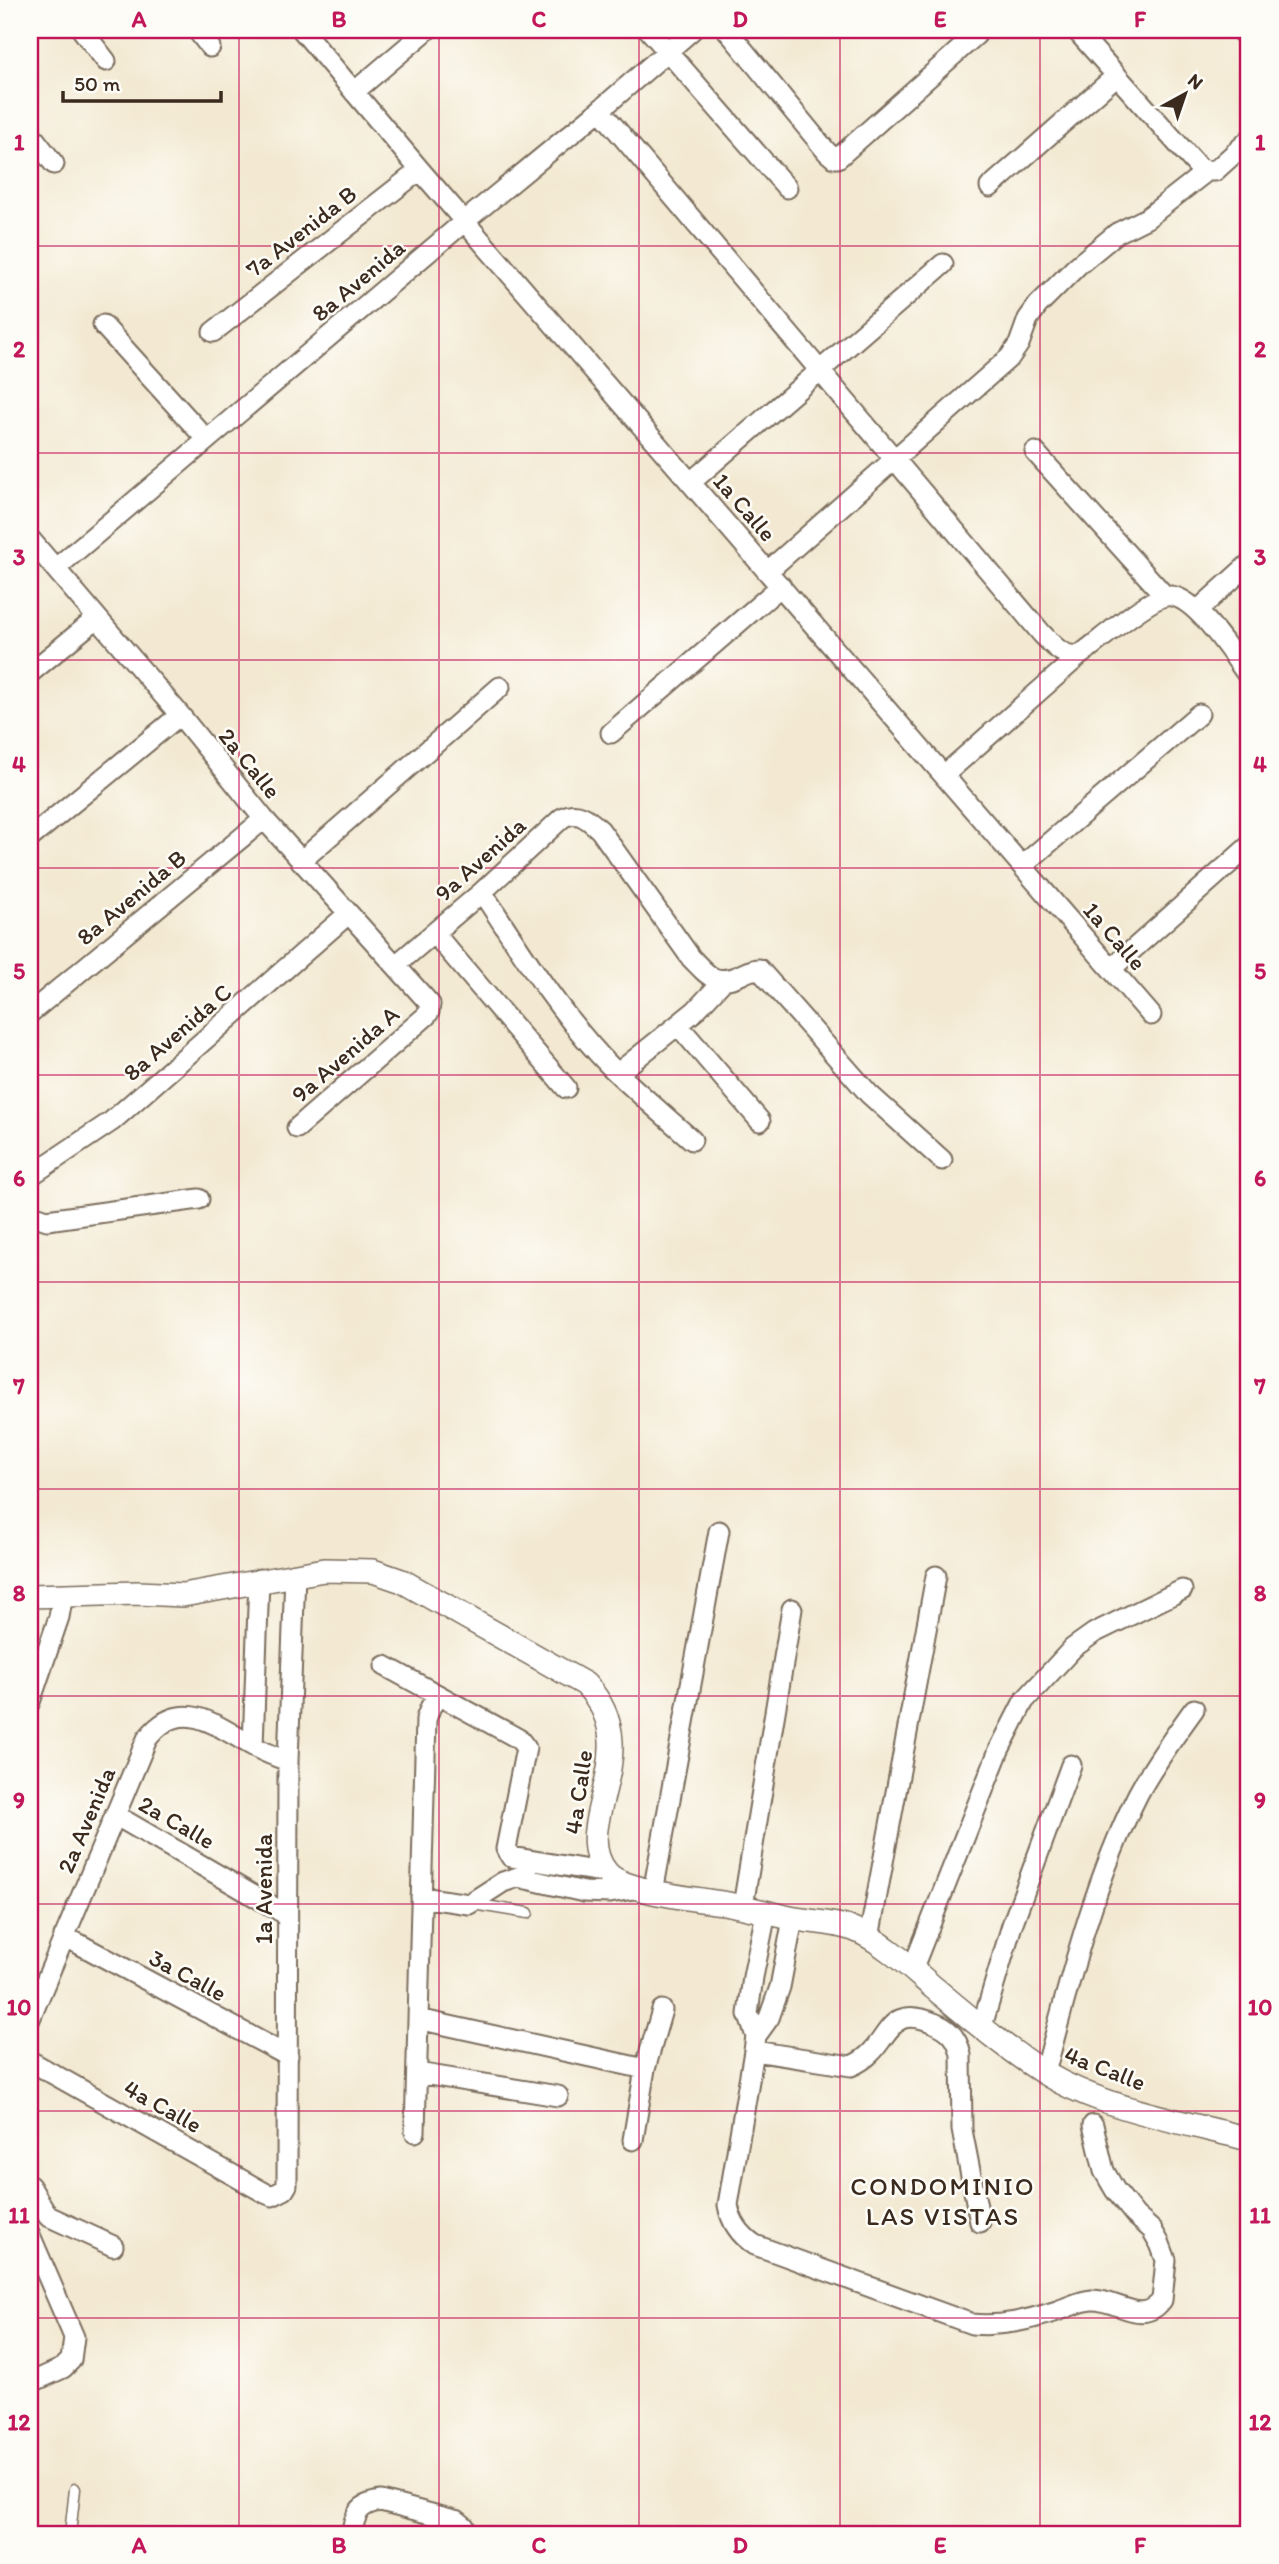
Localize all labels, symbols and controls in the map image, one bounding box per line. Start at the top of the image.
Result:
text: A [131,5,147,33]
text: B [332,5,347,33]
text: C [532,5,547,33]
text: D [732,5,748,33]
text: E [934,5,947,33]
text: F [1134,5,1147,33]
scale bar [63,60,220,104]
north arrow [1150,60,1220,130]
text: N [1183,68,1208,94]
text: 50 m [74,71,121,96]
text: 1 [14,128,25,156]
text: 1 [1255,128,1266,156]
street label: 7a Avenida B [240,179,362,283]
street label: 8a Avenida [305,232,411,327]
text: 2 [13,335,26,363]
text: 2 [1254,335,1267,363]
street label: 1a Calle [707,467,783,547]
text: 3 [13,543,26,571]
text: 3 [1254,543,1267,571]
street label: 2a Calle [213,722,287,804]
text: 4 [12,750,26,778]
text: 4 [1253,750,1267,778]
street label: 9a Avenida [429,810,532,907]
street label: 8a Avenida B [70,843,192,951]
street label: 1a Calle [1077,896,1153,976]
text: 5 [13,957,25,985]
text: 5 [1254,957,1266,985]
street label: 8a Avenida C [117,977,237,1087]
street label: 9a Avenida A [285,999,405,1109]
text: 6 [13,1164,25,1192]
text: 6 [1254,1164,1266,1192]
text: 7 [12,1372,25,1400]
text: 7 [1253,1372,1266,1400]
text: 8 [13,1579,26,1607]
text: 8 [1254,1579,1267,1607]
street label: 4a Calle [558,1748,598,1836]
street label: 2a Avenida [51,1762,122,1877]
text: 9 [13,1786,25,1814]
text: 9 [1254,1786,1266,1814]
street label: 2a Calle [134,1789,220,1855]
street label: 1a Avenida [249,1833,278,1945]
street label: 3a Calle [144,1943,232,2007]
text: 10 [7,1993,31,2021]
text: 10 [1248,1993,1272,2021]
street label: 4a Calle [1060,2039,1150,2097]
street label: 4a Calle [119,2073,207,2139]
district label: CONDOMINIO LAS VISTAS [850,2170,1036,2232]
text: 11 [8,2201,30,2229]
text: 11 [1249,2201,1271,2229]
text: 12 [8,2408,31,2436]
text: 12 [1249,2408,1272,2436]
text: A [131,2531,147,2559]
text: B [332,2531,347,2559]
text: C [532,2531,547,2559]
text: D [732,2531,748,2559]
text: E [934,2531,947,2559]
text: F [1134,2531,1147,2559]

